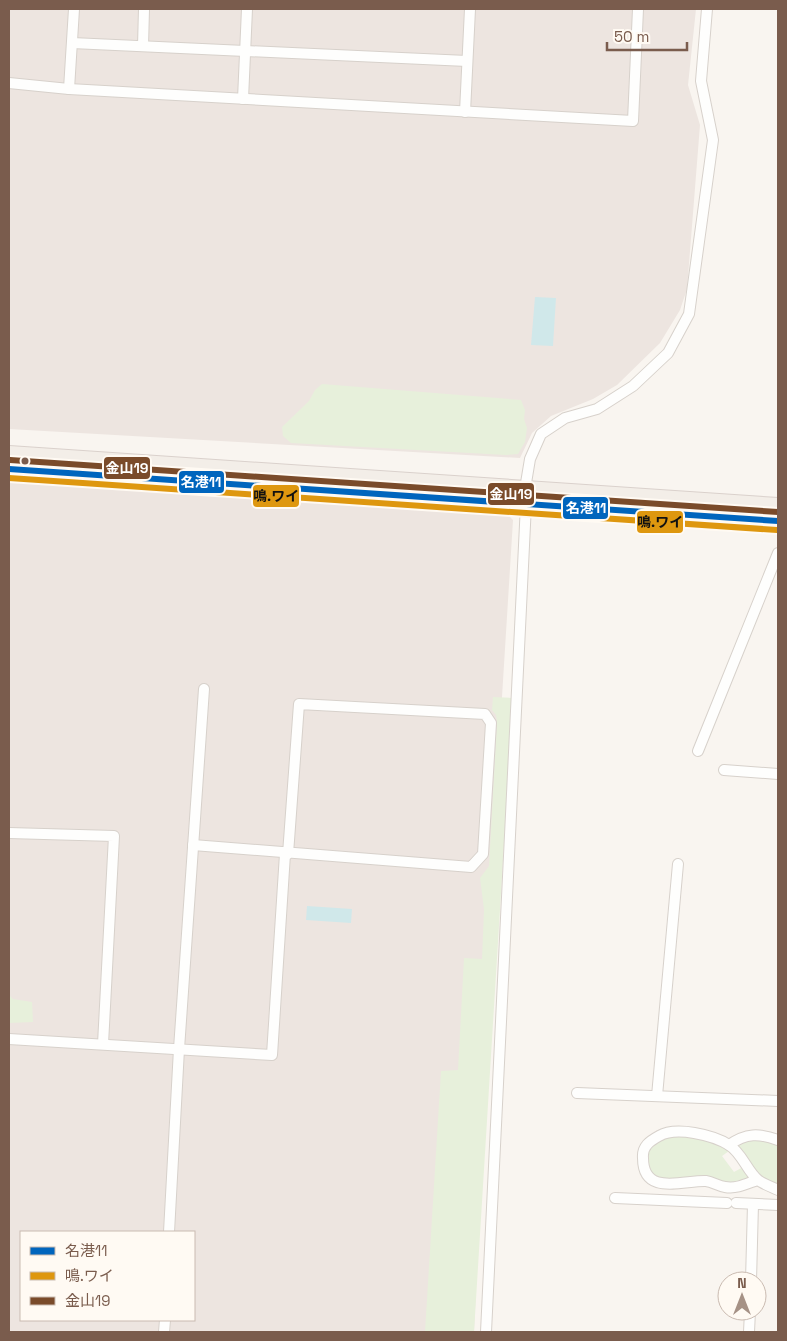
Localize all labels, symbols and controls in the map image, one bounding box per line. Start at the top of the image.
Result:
scale bar [607,20,687,52]
text: 50 m [614,27,649,46]
unlabelled marker [20,456,30,466]
line badge: 金山19 [103,456,151,480]
text: 金山19 [106,459,148,477]
line badge: 名港11 [178,470,225,494]
text: 名港11 [181,473,221,491]
line badge: 金山19 [487,482,535,506]
line badge: 鳴.ワイ [252,484,300,508]
text: 金山19 [490,485,532,503]
text: 鳴.ワイ [253,487,299,505]
line badge: 名港11 [562,496,609,520]
text: 名港11 [566,499,606,517]
line badge: 鳴.ワイ [636,510,684,534]
text: 鳴.ワイ [637,513,683,531]
legend [20,1231,195,1321]
text: 名港11 [65,1241,108,1260]
text: 鳴.ワイ [65,1266,114,1285]
north arrow [717,1271,767,1321]
text: N [737,1274,747,1292]
text: 金山19 [65,1291,110,1310]

